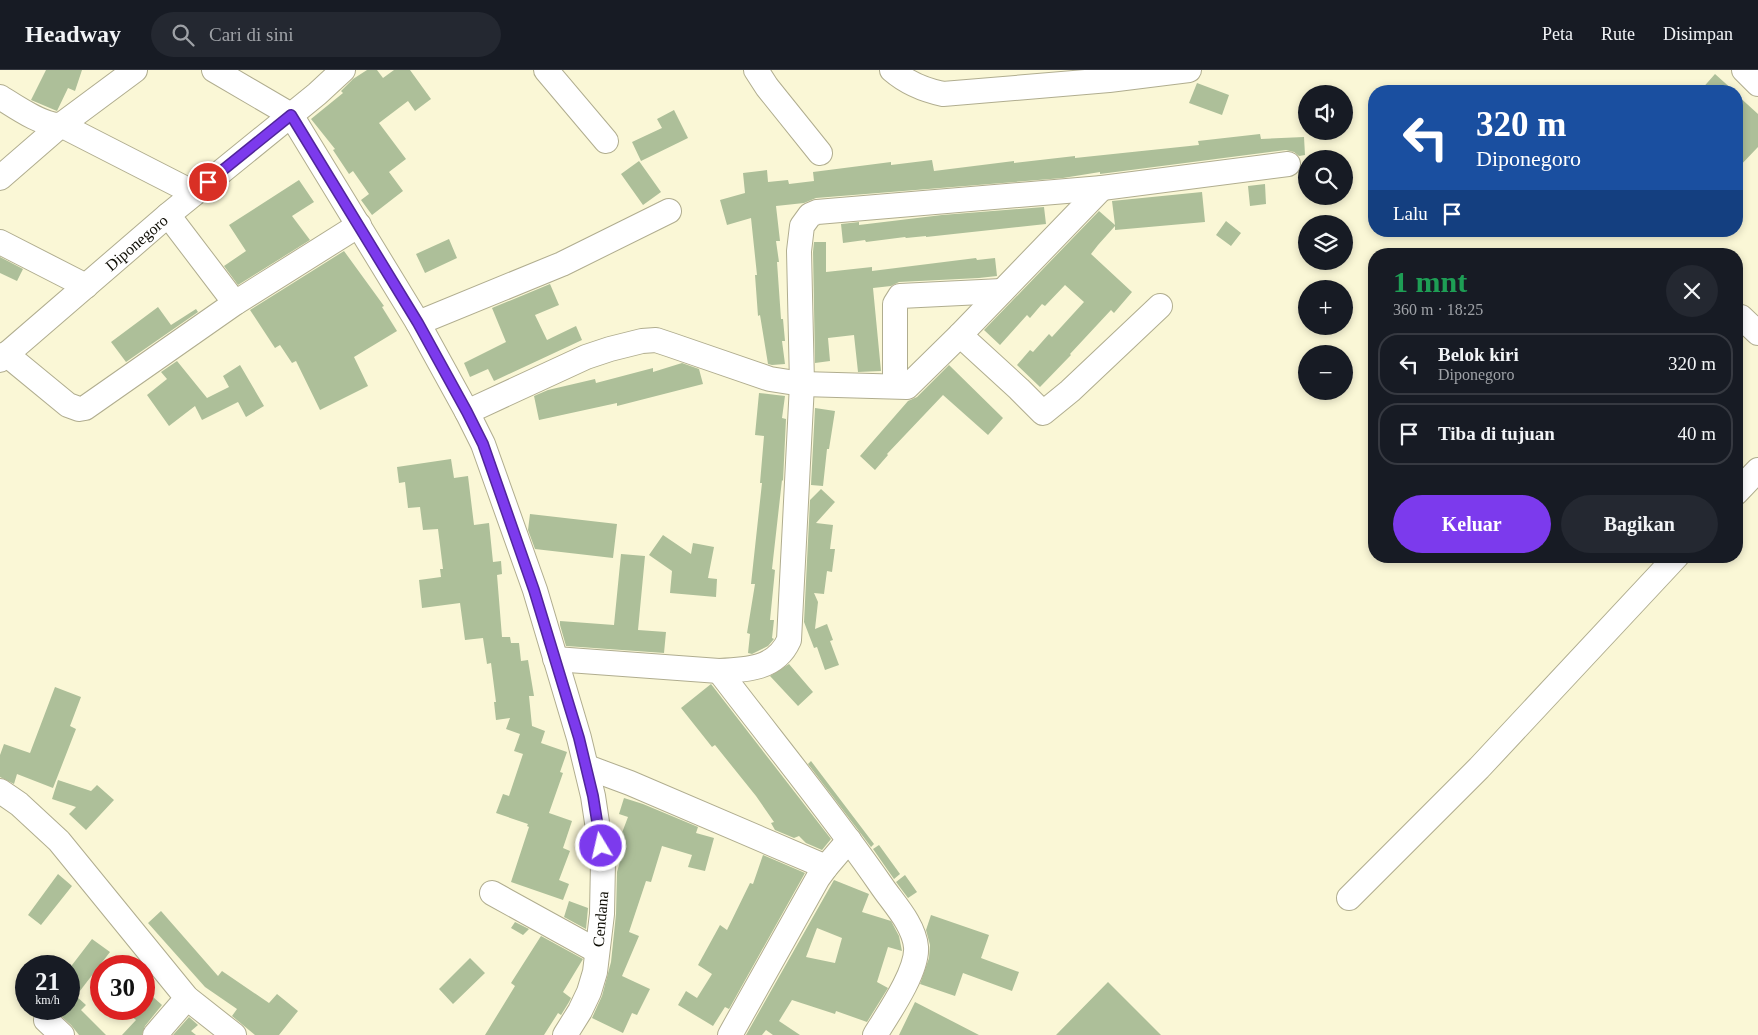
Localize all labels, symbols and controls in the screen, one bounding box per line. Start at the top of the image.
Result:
search box [151,12,501,57]
text: Headway [25,21,121,47]
icon: search [169,21,197,49]
text: Cari di sini [209,24,293,45]
text: Peta [1542,24,1573,44]
text: Rute [1601,24,1635,44]
text: Disimpan [1663,24,1733,44]
map controls [1298,85,1353,400]
button: sound [1298,85,1353,140]
icon: left [1393,105,1458,170]
text: 320 m [1476,105,1566,144]
text: Diponegoro [1476,146,1581,171]
button: search [1298,150,1353,205]
pin [187,161,229,203]
icon: arrive [194,168,222,196]
icon: arrive [1438,200,1466,228]
text: Lalu [1393,203,1428,224]
street label: Diponegoro [102,211,171,274]
button: layers [1298,215,1353,270]
text: 1 mnt [1393,265,1467,298]
button: close [1666,265,1718,317]
button: + [1298,280,1353,335]
text: 360 m · 18:25 [1393,301,1483,318]
text: Belok kiri [1438,344,1519,365]
button: − [1298,345,1353,400]
icon: left [1395,350,1423,378]
text: 320 m [1668,353,1716,374]
text: Diponegoro [1438,366,1514,383]
icon: arrive [1395,420,1423,448]
text: Tiba di tujuan [1438,423,1555,444]
text: 40 m [1677,423,1716,444]
button: Keluar [1393,495,1551,553]
button: Bagikan [1561,495,1718,553]
position arrow [574,819,626,871]
street label: Cendana [590,890,611,948]
speed limit sign: 30 [90,955,155,1020]
text: 21 [35,968,60,995]
text: km/h [35,993,60,1007]

